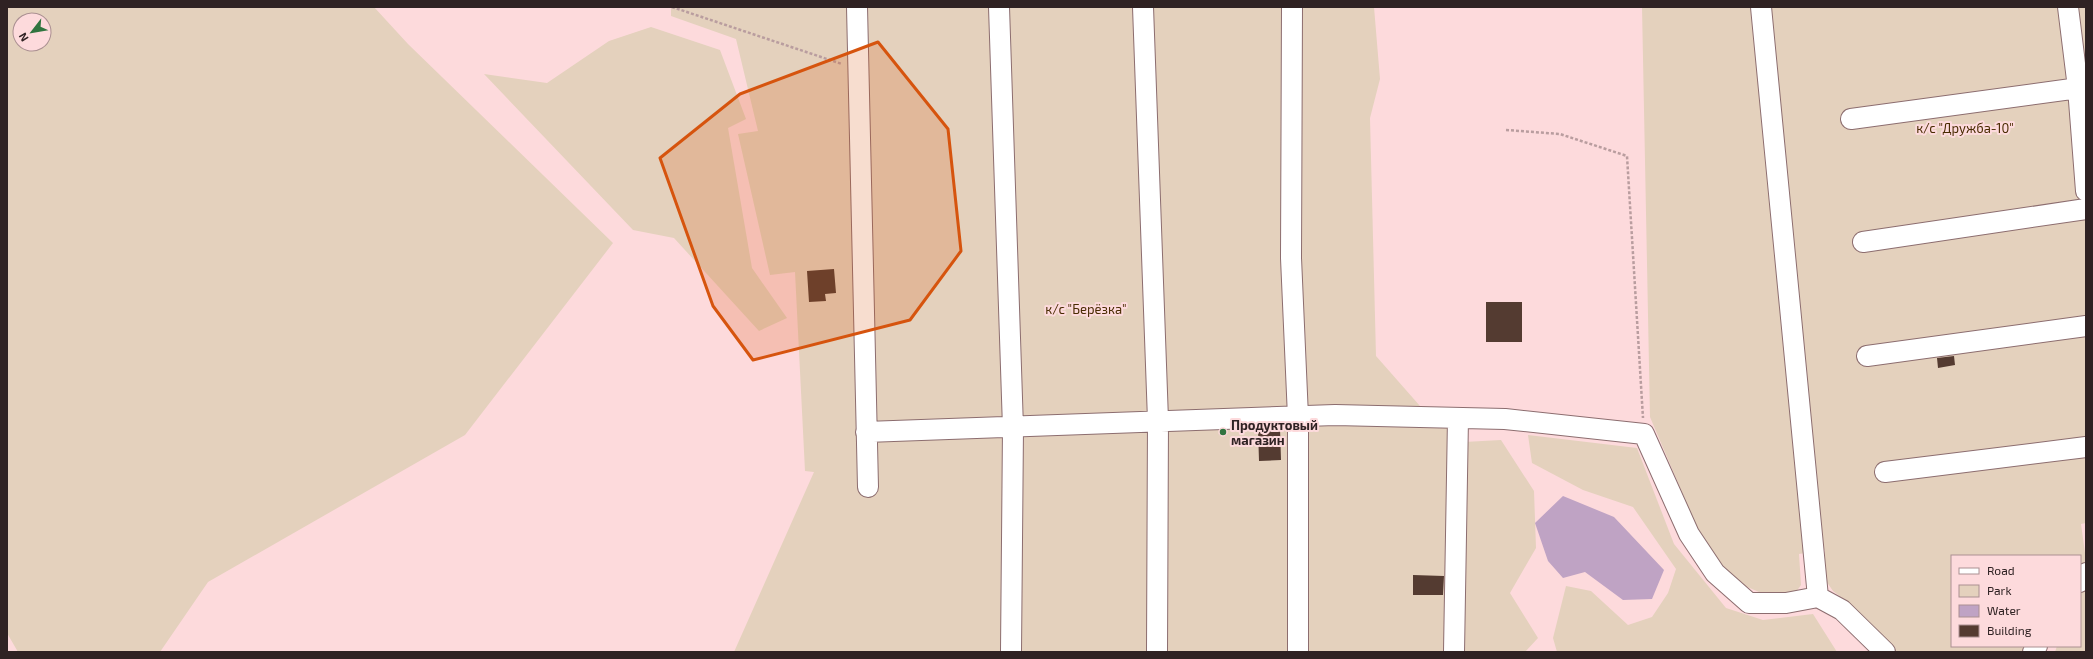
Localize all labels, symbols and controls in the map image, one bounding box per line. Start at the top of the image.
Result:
north arrow [12,12,52,52]
text: N [15,31,31,44]
park label: к/с "Дружба-10" [1916,120,2014,136]
park label: к/с "Берёзка" [1045,301,1127,317]
place label: Продуктовый магазин [1231,417,1318,448]
marker: Продуктовый магазин [1218,427,1228,437]
legend [1951,555,2081,647]
text: Road [1987,563,2015,577]
text: Park [1987,583,2012,597]
text: Water [1987,603,2021,617]
text: Building [1987,623,2032,637]

